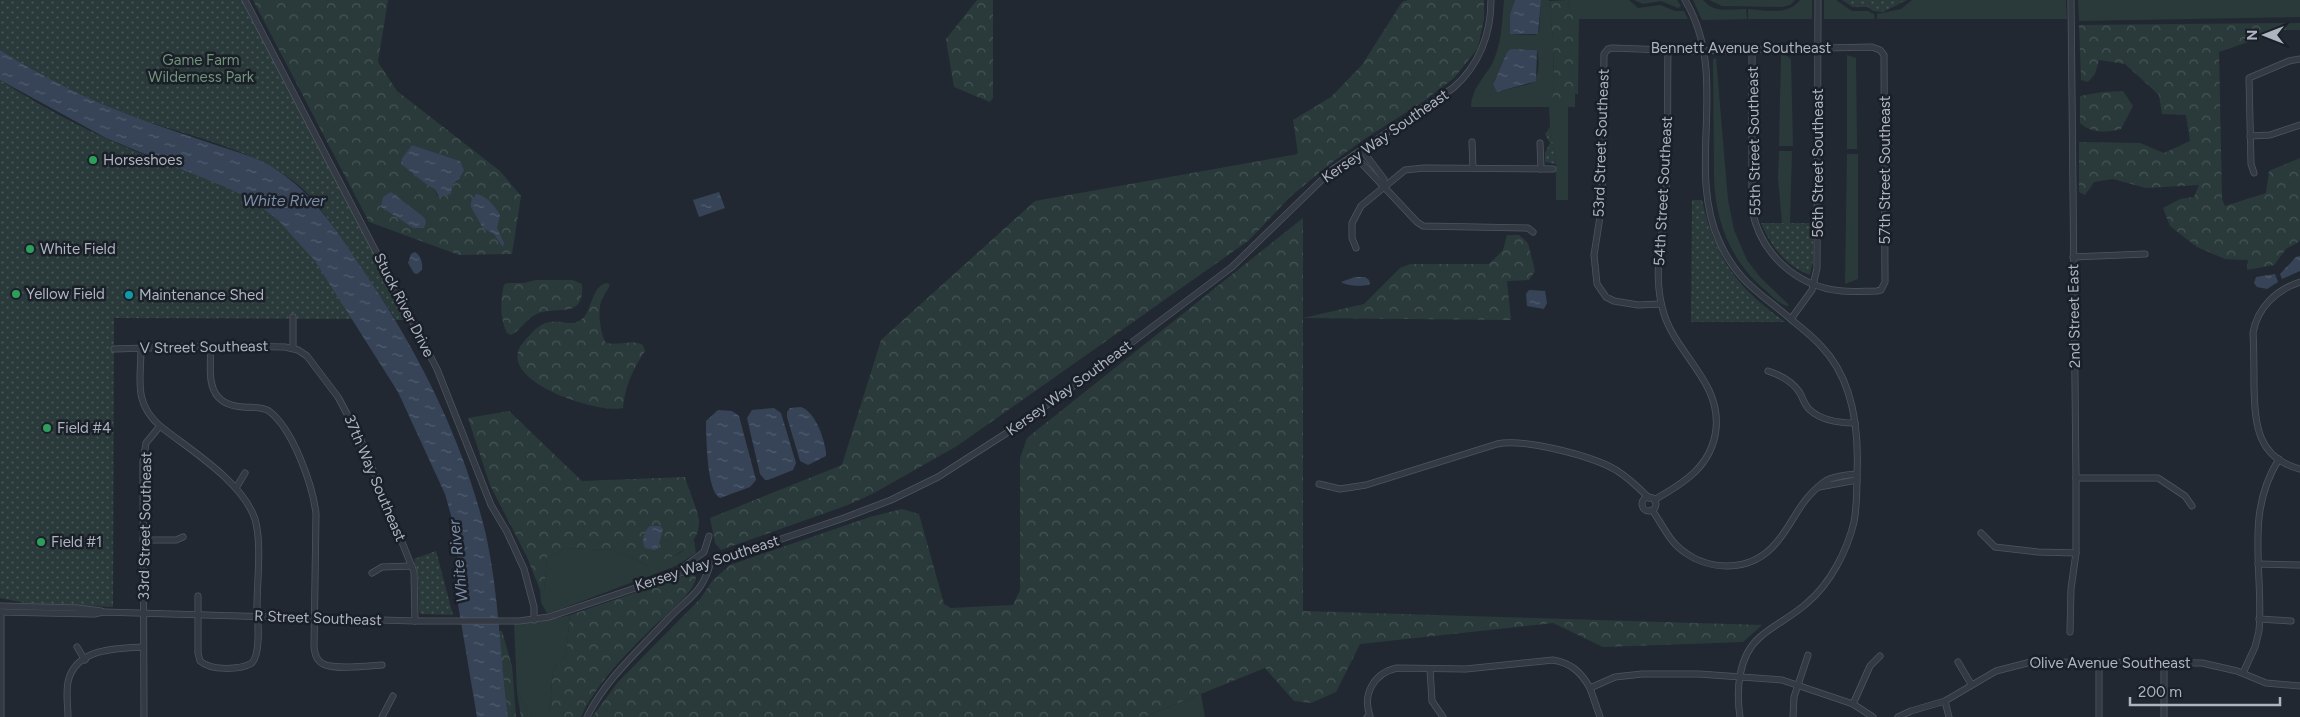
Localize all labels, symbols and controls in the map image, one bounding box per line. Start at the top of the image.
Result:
north arrow [2240,10,2290,60]
text: N [2244,30,2261,40]
street label: Bennett Avenue Southeast [1651,39,1832,57]
park label: Game Farm Wilderness Park [148,51,255,86]
street label: 55th Street Southeast [1744,66,1764,216]
street label: 53rd Street Southeast [1589,68,1613,218]
street label: Kersey Way Southeast [1318,85,1452,187]
street label: 56th Street Southeast [1809,88,1827,238]
street label: 57th Street Southeast [1876,95,1894,244]
street label: 54th Street Southeast [1650,115,1676,266]
place label: Horseshoes [103,151,182,169]
marker: Horseshoes [87,154,99,166]
water label: White River [243,191,326,210]
place label: White Field [40,240,116,258]
marker: White Field [24,243,36,255]
street label: Stuck River Drive [370,250,438,360]
street label: 2nd Street East [2064,263,2084,368]
place label: Yellow Field [26,285,105,303]
place label: Maintenance Shed [139,286,264,304]
marker: Yellow Field [10,288,22,300]
marker: Maintenance Shed [123,289,135,301]
street label: Kersey Way Southeast [1003,336,1135,440]
street label: V Street Southeast [140,337,269,357]
street label: 37th Way Southeast [340,412,410,544]
place label: Field #4 [57,419,111,437]
marker: Field #4 [41,422,53,434]
street label: 33rd Street Southeast [135,451,155,600]
water label: White River [444,518,472,603]
street label: Kersey Way Southeast [633,531,782,595]
place label: Field #1 [51,533,102,551]
marker: Field #1 [35,536,47,548]
street label: R Street Southeast [254,607,382,629]
street label: Olive Avenue Southeast [2029,654,2191,672]
scale bar [2130,674,2280,706]
text: 200 m [2138,683,2182,701]

